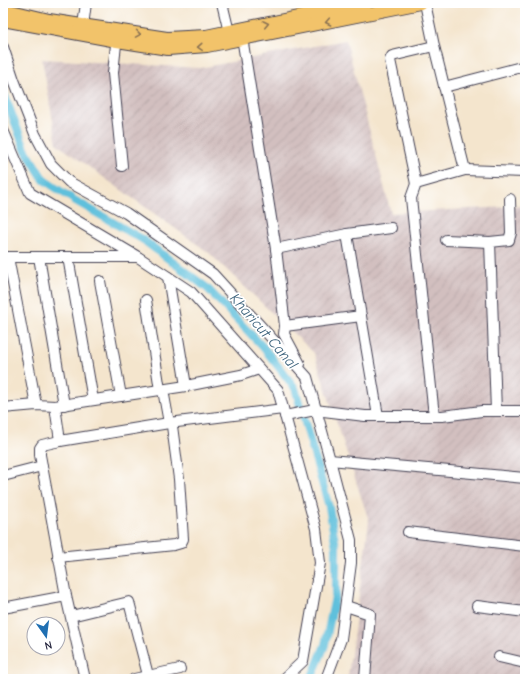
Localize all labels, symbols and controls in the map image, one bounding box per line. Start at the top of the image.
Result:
one-way arrow [324,17,331,26]
one-way arrow [263,20,269,28]
one-way arrow [135,29,141,38]
one-way arrow [197,42,203,51]
water label: Kharicut Canal [226,289,302,373]
north arrow [26,616,66,656]
text: N [43,638,53,652]

